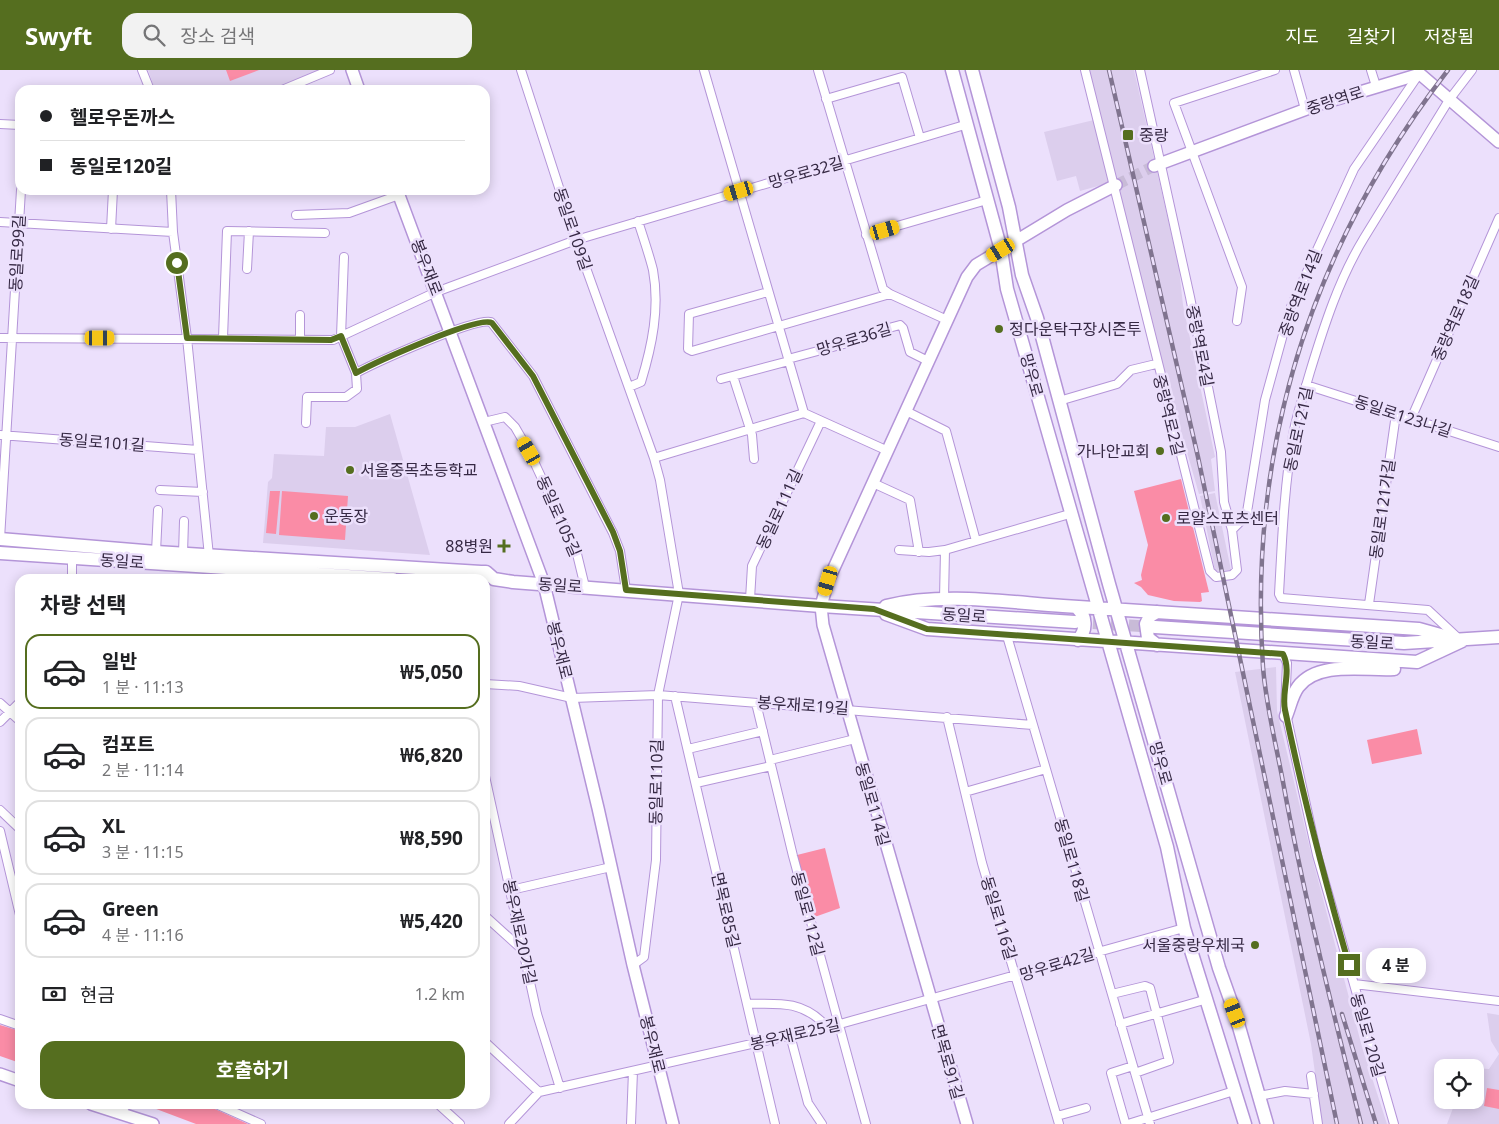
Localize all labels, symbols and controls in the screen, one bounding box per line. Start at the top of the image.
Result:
search box [122,13,472,58]
text: Swyft [25,19,92,52]
icon: search [140,21,168,49]
text: 장소 검색 [180,23,255,49]
text: 지도 [1286,24,1319,48]
text: 길찾기 [1347,24,1396,48]
text: 저장됨 [1424,24,1474,48]
street label: 중랑역로 [1304,80,1367,120]
text: 헬로우돈까스 [70,104,175,130]
place label: 중랑 [1139,124,1169,146]
marker: 중랑 [1121,128,1135,142]
street label: 망우로32길 [766,151,846,193]
text: 동일로120길 [70,153,173,179]
car [722,179,755,203]
street label: 동일로109길 [549,185,597,273]
street label: 동일로99길 [4,214,30,292]
car [868,219,901,241]
street label: 봉우재로 [406,236,448,299]
car [984,236,1017,264]
street label: 중랑역로14길 [1273,246,1327,340]
route start [166,252,188,274]
street label: 중랑역로18길 [1426,272,1484,364]
street label: 중랑역로4길 [1181,303,1219,389]
street label: 망우로36길 [814,317,894,361]
place label: 정다운탁구장시즌투 [1009,318,1141,340]
marker: 정다운탁구장시즌투 [993,323,1005,335]
car [85,331,115,346]
street label: 망우로 [1015,351,1049,400]
street label: 중랑역로2길 [1148,372,1190,458]
street label: 동일로121길 [1278,384,1318,474]
street label: 동일로123나길 [1352,390,1454,442]
street label: 동일로101길 [58,428,146,456]
car [515,434,542,468]
place label: 가나안교회 [1076,440,1150,462]
marker: 가나안교회 [1154,445,1166,457]
street label: 동일로121가길 [1364,457,1400,561]
place label: 서울중목초등학교 [360,459,478,481]
marker: 서울중목초등학교 [344,464,356,476]
street label: 동일로111길 [751,465,807,553]
street label: 동일로105길 [531,472,587,560]
place label: 운동장 [324,505,368,527]
place label: 로얄스포츠센터 [1176,507,1279,529]
marker: 운동장 [308,510,320,522]
marker: 로얄스포츠센터 [1160,512,1172,524]
place label: 88병원 [445,535,493,557]
marker: 88병원 [497,539,511,553]
street label: 동일로 [99,548,145,574]
car [816,564,839,598]
street label: 동일로 [537,572,583,598]
text: 차량 선택 [40,589,127,619]
street label: 동일로 [941,602,987,628]
street label: 봉우재로 [542,619,578,681]
street label: 동일로 [1349,630,1395,654]
text: 일반 [102,648,137,674]
icon: car [42,649,87,694]
text: ₩5,050 [400,659,463,685]
text: 1 분 · 11:13 [102,676,184,698]
street label: 봉우재로19길 [756,691,850,719]
text: 컴포트 [102,731,154,757]
icon: car [42,732,87,777]
street label: 동일로110길 [644,739,668,825]
street label: 망우로 [1144,739,1178,788]
text: ₩6,820 [400,742,463,768]
text: 2 분 · 11:14 [102,759,184,781]
street label: 동일로114길 [851,759,895,849]
text: XL [102,813,125,839]
icon: car [42,815,87,860]
street label: 동일로118길 [1050,815,1094,905]
text: ₩8,590 [400,825,463,851]
text: 3 분 · 11:15 [102,841,184,863]
street label: 동일로112길 [786,869,830,959]
street label: 면목로85길 [707,870,745,950]
street label: 동일로116길 [976,873,1022,963]
street label: 봉우재로20가길 [498,878,542,986]
text: Green [102,896,159,922]
icon: car [42,898,87,943]
text: ₩5,420 [400,908,463,934]
text: 4 분 · 11:16 [102,924,184,946]
place label: 서울중랑우체국 [1142,934,1245,956]
marker: 서울중랑우체국 [1249,939,1261,951]
street label: 망우로42길 [1017,942,1097,986]
callout: 4 분 [1366,948,1426,982]
route end [1338,954,1360,976]
text: 4 분 [1382,954,1410,976]
icon: cash [40,980,68,1008]
text: 현금 [80,982,115,1008]
text: 1.2 km [415,983,465,1005]
street label: 동일로120길 [1346,990,1390,1080]
car [1222,996,1247,1030]
street label: 봉우재로 [635,1013,671,1075]
street label: 봉우재로25길 [748,1013,842,1055]
street label: 면목로91길 [927,1022,969,1102]
button: 호출하기 [40,1041,465,1099]
map controls [1434,1059,1484,1109]
button: locate [1434,1059,1484,1109]

